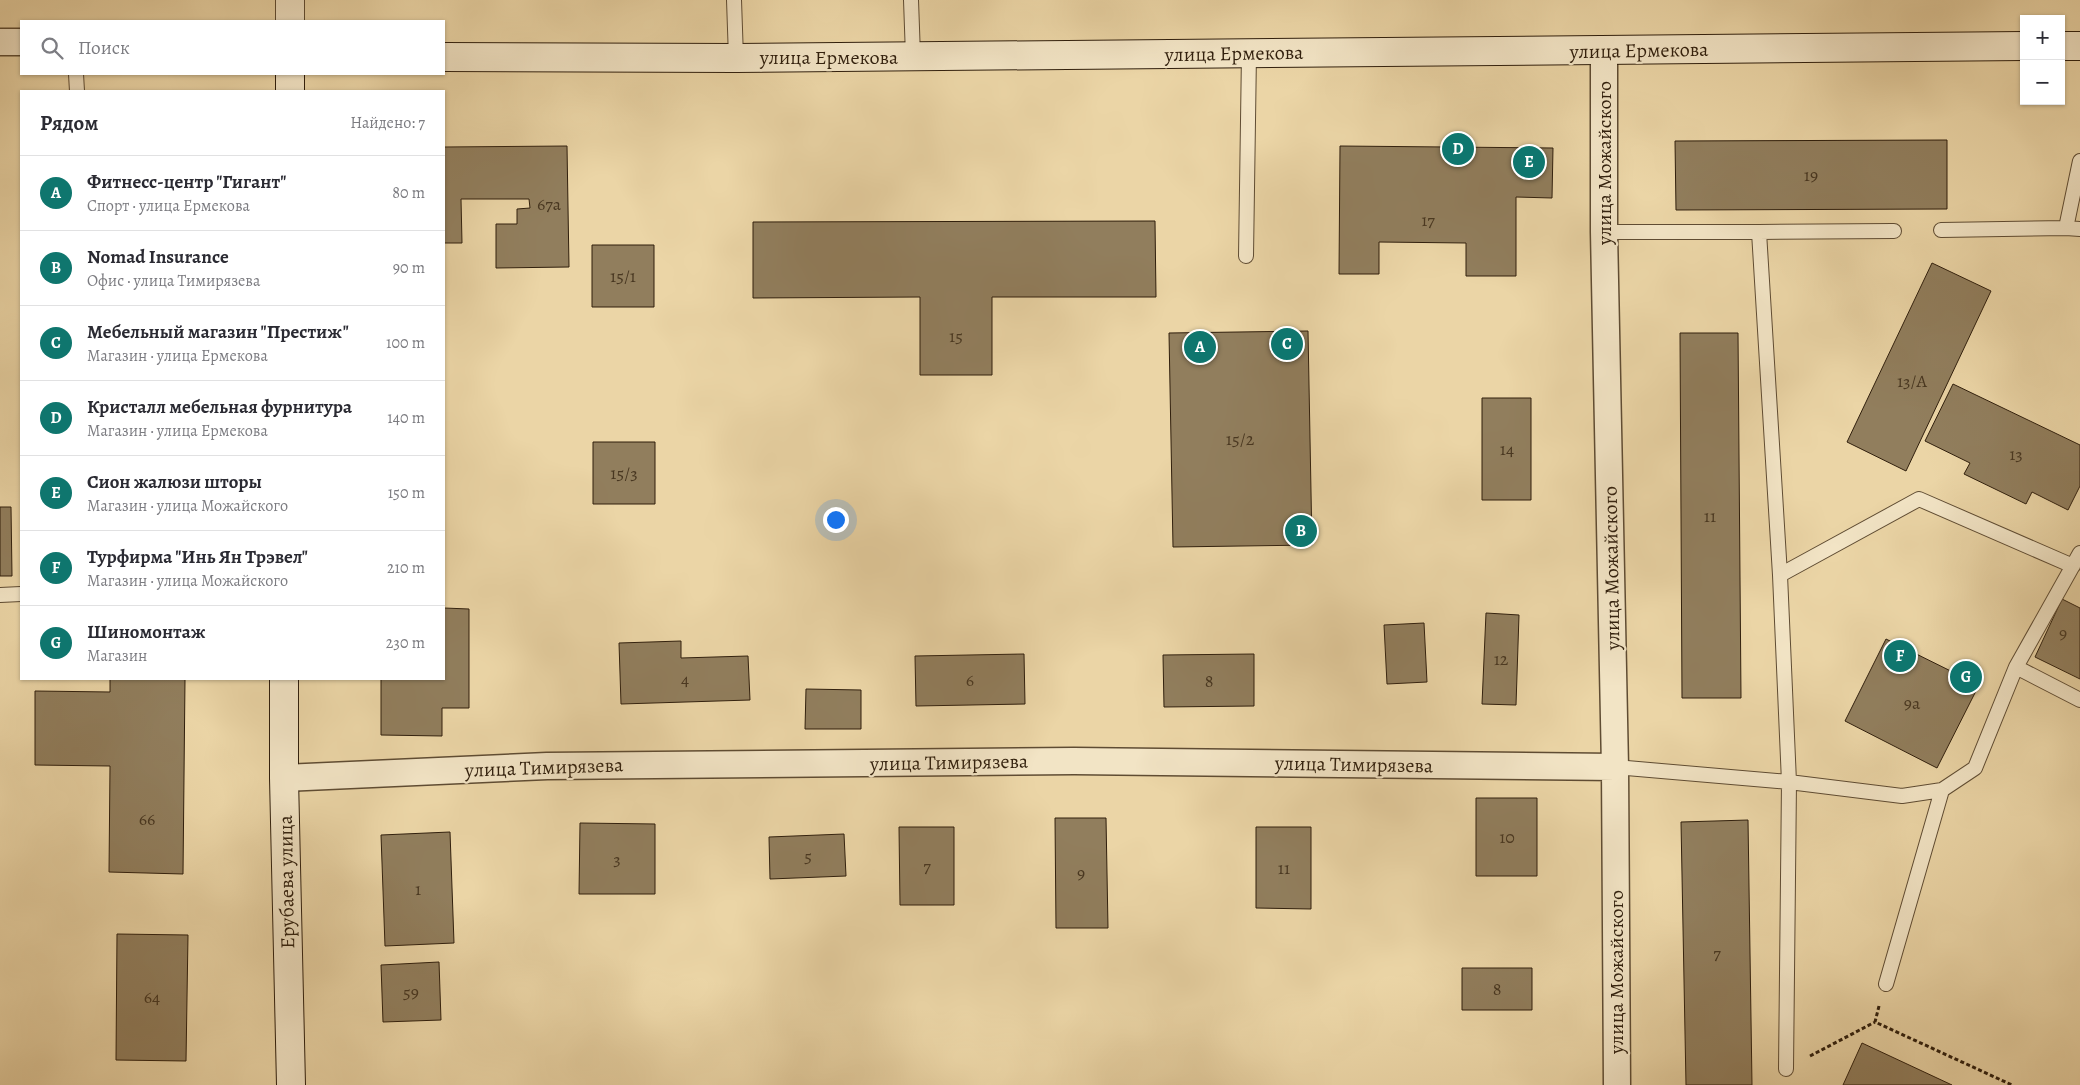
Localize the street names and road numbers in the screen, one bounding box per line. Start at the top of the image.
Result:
street label: улица Ермекова [1568,36,1709,65]
street label: улица Ермекова [1163,39,1304,68]
street label: улица Ермекова [759,44,899,71]
street label: улица Можайского [1591,81,1618,246]
street label: улица Можайского [1597,486,1626,651]
street label: улица Тимирязева [869,748,1029,777]
street label: улица Тимирязева [1274,750,1434,779]
street label: улица Тимирязева [463,751,624,784]
street label: Ерубаева улица [272,814,301,949]
street label: улица Можайского [1603,890,1630,1055]

